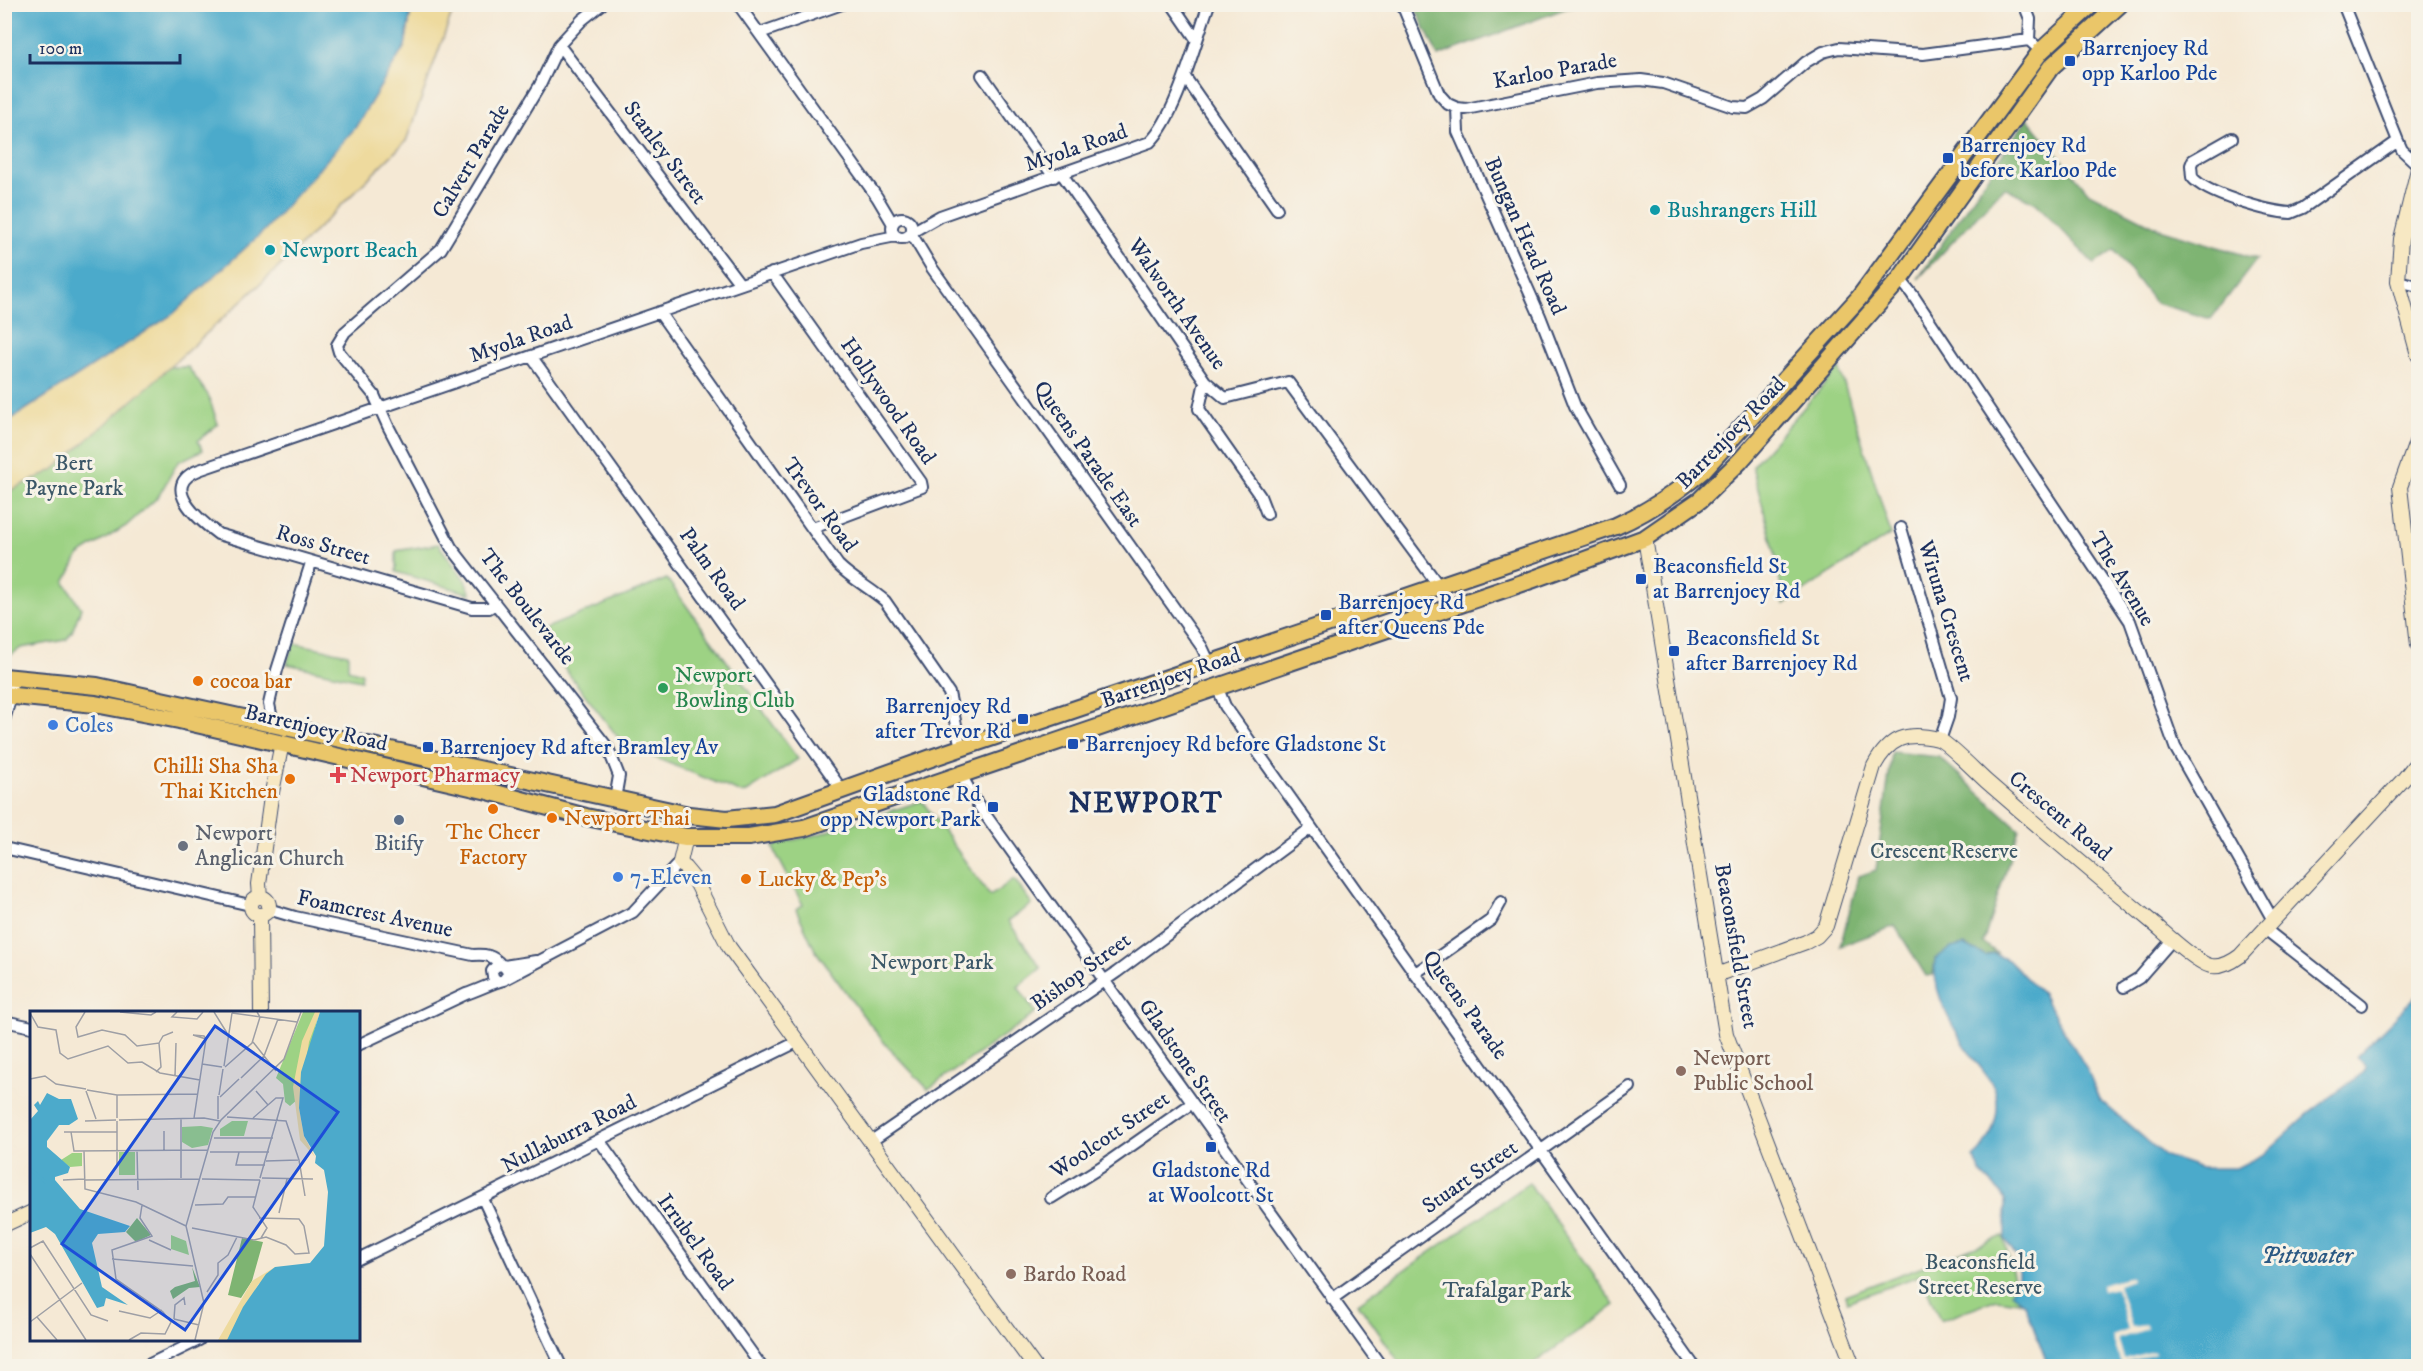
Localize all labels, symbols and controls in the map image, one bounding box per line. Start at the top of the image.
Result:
scale bar [30,27,180,65]
place label: Barrenjoey Rd opp Karloo Pde [2082,35,2217,87]
text: 100 m [39,38,82,60]
street label: Karloo Parade [1491,47,1619,95]
marker: Barrenjoey Rd opp Karloo Pde [2063,54,2077,68]
street label: Stanley Street [617,96,713,210]
street label: Calvert Parade [426,99,516,223]
street label: Myola Road [1021,118,1131,178]
place label: Barrenjoey Rd before Karloo Pde [1960,132,2117,184]
marker: Barrenjoey Rd before Karloo Pde [1941,151,1955,165]
street label: Bungan Head Road [1478,153,1572,319]
place label: Bushrangers Hill [1667,197,1817,224]
marker: Bushrangers Hill [1648,203,1662,217]
street label: Walworth Avenue [1121,232,1232,375]
place label: Newport Beach [282,237,418,264]
marker: Newport Beach [263,243,277,257]
street label: Myola Road [466,309,576,369]
street label: Hollywood Road [834,332,942,470]
street label: Barrenjoey Road [1671,371,1791,495]
street label: Queens Parade East [1027,376,1149,532]
park label: Bert Payne Park [25,450,123,502]
street label: Trevor Road [777,452,863,558]
street label: Ross Street [273,519,373,571]
street label: Palm Road [673,522,751,616]
street label: The Avenue [2083,527,2161,631]
street label: Wiruna Crescent [1911,536,1980,685]
street label: The Boulevarde [473,543,581,671]
place label: Beaconsfield St at Barrenjoey Rd [1653,553,1800,605]
marker: Beaconsfield St at Barrenjoey Rd [1634,572,1648,586]
place label: Barrenjoey Rd after Queens Pde [1338,589,1485,641]
marker: Barrenjoey Rd after Queens Pde [1319,608,1333,622]
place label: Beaconsfield St after Barrenjoey Rd [1686,625,1858,677]
street label: Barrenjoey Road [1098,641,1244,715]
marker: Beaconsfield St after Barrenjoey Rd [1667,644,1681,658]
place label: Newport Bowling Club [675,662,795,714]
place label: cocoa bar [210,668,293,695]
marker: cocoa bar [191,674,205,688]
marker: Newport Bowling Club [656,681,670,695]
place label: Barrenjoey Rd after Trevor Rd [875,693,1011,745]
street label: Barrenjoey Road [242,698,390,758]
place label: Coles [65,712,113,739]
marker: Barrenjoey Rd after Trevor Rd [1016,712,1030,726]
marker: Coles [46,718,60,732]
place label: Barrenjoey Rd before Gladstone St [1085,731,1386,758]
place label: Barrenjoey Rd after Bramley Av [440,734,718,761]
marker: Barrenjoey Rd before Gladstone St [1066,737,1080,751]
marker: Barrenjoey Rd after Bramley Av [421,740,435,754]
place label: Chilli Sha Sha Thai Kitchen [153,753,279,805]
place label: Newport Pharmacy [350,762,521,789]
street label: Crescent Road [2003,765,2117,867]
marker: Newport Pharmacy [331,768,345,782]
marker: Chilli Sha Sha Thai Kitchen [283,772,297,786]
place label: Gladstone Rd opp Newport Park [820,781,981,833]
district label: NEWPORT [1069,786,1223,821]
marker: Gladstone Rd opp Newport Park [986,800,1000,814]
marker: The Cheer Factory [486,802,500,816]
place label: Newport Thai [564,805,690,832]
marker: Newport Thai [545,811,559,825]
marker: Bitify [392,813,406,827]
place label: The Cheer Factory [446,819,541,871]
place label: Newport Anglican Church [195,820,345,872]
place label: Bitify [374,830,424,857]
park label: Crescent Reserve [1870,838,2018,865]
marker: Newport Anglican Church [176,839,190,853]
street label: Beaconsfield Street [1708,861,1764,1031]
place label: 7-Eleven [630,864,712,891]
place label: Lucky & Pep's [758,866,887,893]
marker: 7-Eleven [611,870,625,884]
marker: Lucky & Pep's [739,872,753,886]
street label: Foamcrest Avenue [295,884,455,944]
street label: Bishop Street [1026,927,1136,1017]
street label: Queens Parade [1416,945,1514,1065]
park label: Newport Park [870,949,994,976]
street label: Gladstone Street [1132,994,1238,1128]
inset map [30,1011,360,1341]
place label: Newport Public School [1693,1045,1814,1097]
marker: Newport Public School [1674,1064,1688,1078]
street label: Woolcott Street [1044,1085,1175,1185]
street label: Nullaburra Road [497,1088,641,1180]
street label: Stuart Street [1417,1134,1523,1220]
marker: Gladstone Rd at Woolcott St [1204,1140,1218,1154]
place label: Gladstone Rd at Woolcott St [1148,1157,1274,1209]
street label: Irrubel Road [651,1189,739,1295]
water label: Pittwater [2262,1241,2355,1271]
park label: Beaconsfield Street Reserve [1918,1249,2042,1301]
place label: Bardo Road [1023,1261,1126,1288]
marker: Bardo Road [1004,1267,1018,1281]
park label: Trafalgar Park [1443,1277,1572,1304]

